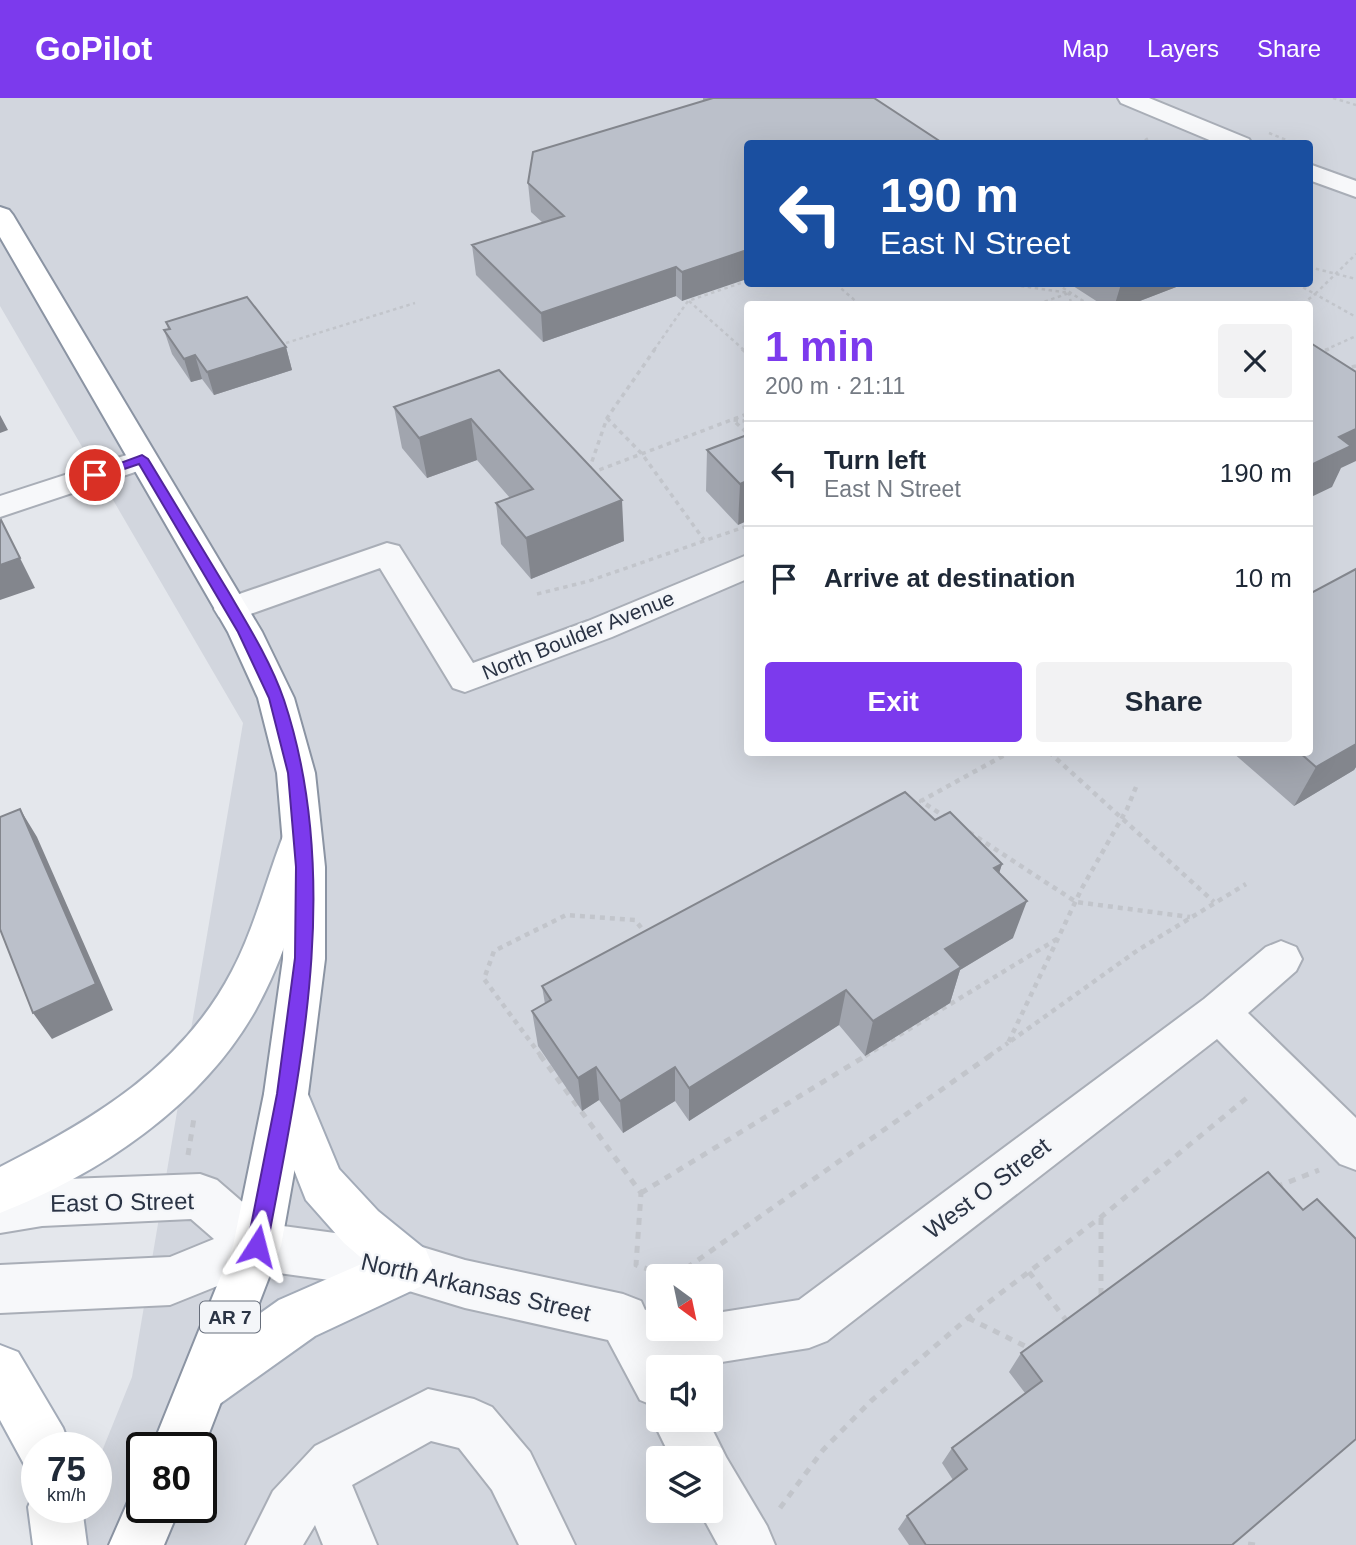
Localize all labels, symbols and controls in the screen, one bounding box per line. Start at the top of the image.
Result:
text: GoPilot [35,30,152,67]
text: Map [1062,35,1109,62]
text: Layers [1147,35,1219,62]
text: Share [1257,35,1321,62]
icon: left [765,168,856,259]
text: 190 m [880,168,1019,222]
text: East N Street [880,225,1070,261]
text: 1 min [765,323,875,370]
button: close [1218,324,1292,398]
text: 200 m · 21:11 [765,373,905,399]
pin [65,445,125,505]
text: Turn left [824,445,926,475]
icon: left [765,455,803,493]
icon: arrive [76,456,114,494]
text: 190 m [1220,458,1292,488]
text: East N Street [824,476,961,502]
icon: arrive [765,560,803,598]
text: Arrive at destination [824,563,1075,593]
text: 10 m [1234,563,1292,593]
street label: North Boulder Avenue [479,586,677,684]
button: Exit [765,662,1022,742]
button: Share [1036,662,1292,742]
street label: West O Street [919,1132,1055,1244]
street label: East O Street [50,1187,195,1217]
position arrow [220,1209,294,1283]
street label: North Arkansas Street [359,1247,594,1327]
north arrow [646,1264,723,1340]
map controls [646,1264,723,1523]
road number: AR 7 [200,1302,260,1332]
button: sound [646,1355,723,1432]
speed limit sign: 80 [126,1432,217,1523]
button: layers [646,1446,723,1523]
text: 75 [47,1449,86,1488]
text: km/h [47,1485,86,1505]

